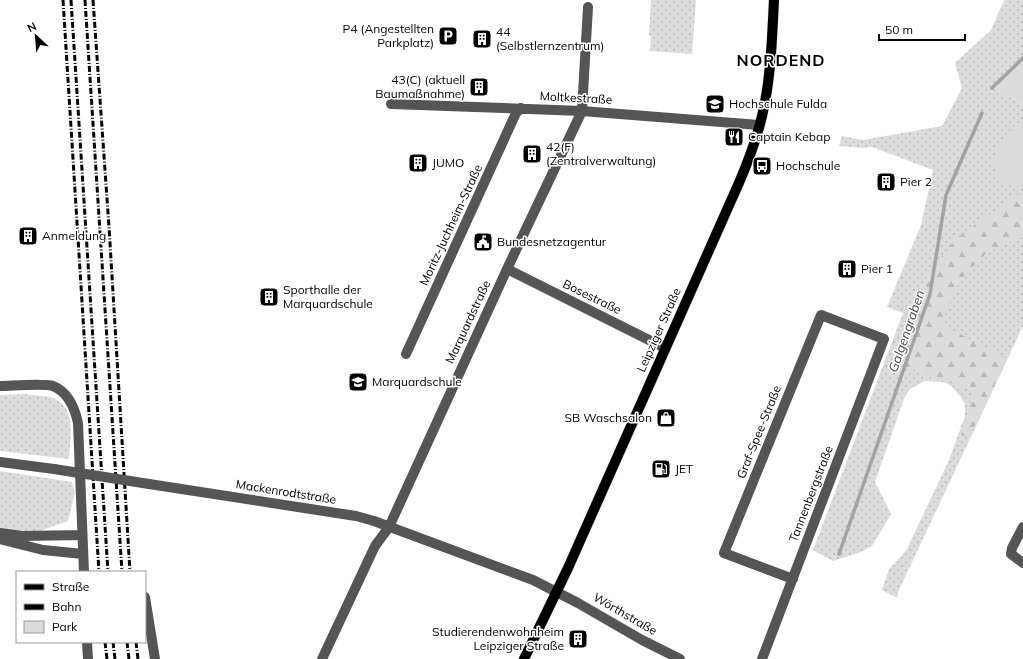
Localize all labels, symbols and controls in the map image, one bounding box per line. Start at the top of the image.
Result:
north arrow [16,16,56,56]
scale bar [879,16,965,42]
text: N [25,19,38,35]
place label: P4 (Angestellten Parkplatz) [342,21,434,50]
text: 50 m [885,22,913,37]
place label: 44 (Selbstlernzentrum) [496,24,604,53]
parking icon: P4 (Angestellten Parkplatz) [437,25,459,47]
building icon: 44 (Selbstlernzentrum) [471,28,493,50]
district label: NORDEND [737,50,825,70]
place label: 43(C) (aktuell Baumaßnahme) [375,72,465,101]
building icon: 43(C) (aktuell Baumaßnahme) [468,76,490,98]
street label: Moltkestraße [539,88,613,107]
school or university icon: Hochschule Fulda [704,93,726,115]
place label: Hochschule Fulda [729,96,827,111]
restaurant icon: Captain Kebap [723,126,745,148]
place label: Captain Kebap [748,129,830,144]
place label: 42(F) (Zentralverwaltung) [546,139,656,168]
building icon: 42(F) (Zentralverwaltung) [521,143,543,165]
building icon: JUMO [407,152,429,174]
place label: JUMO [432,155,464,170]
bus stop icon: Hochschule [751,155,773,177]
place label: Hochschule [776,158,840,173]
street label: Moritz-Juchheim-Straße [416,162,485,288]
building icon: Pier 2 [875,171,897,193]
place label: Pier 2 [900,174,932,189]
building icon: Anmeldung [17,225,39,247]
place label: Anmeldung [42,228,106,243]
public building icon: Bundesnetzagentur [472,231,494,253]
place label: Bundesnetzagentur [497,234,607,249]
building icon: Pier 1 [836,258,858,280]
place label: Pier 1 [861,261,893,276]
street label: Bosestraße [561,276,624,317]
street label: Marquardstraße [442,278,493,366]
place label: Sporthalle der Marquardschule [283,282,373,311]
street label: Leipziger Straße [633,285,684,374]
building icon: Sporthalle der Marquardschule [258,286,280,308]
water label: Galgengraben [884,288,928,374]
school or university icon: Marquardschule [347,371,369,393]
place label: Marquardschule [372,374,462,389]
street label: Graf-Spee-Straße [733,383,784,481]
shop icon: SB Waschsalon [655,407,677,429]
place label: SB Waschsalon [565,410,652,425]
street label: Tannenbergstraße [785,443,836,544]
fuel station icon: JET [650,458,672,480]
place label: JET [675,461,694,476]
street label: Mackenrodtstraße [235,476,337,507]
legend [16,571,146,643]
text: Straße [52,579,89,594]
street label: Wörthstraße [591,589,660,638]
text: Bahn [52,599,81,614]
text: Park [52,619,78,634]
place label: Studierendenwohnheim Leipziger Straße [432,624,564,653]
building icon: Studierendenwohnheim Leipziger Straße [567,628,589,650]

